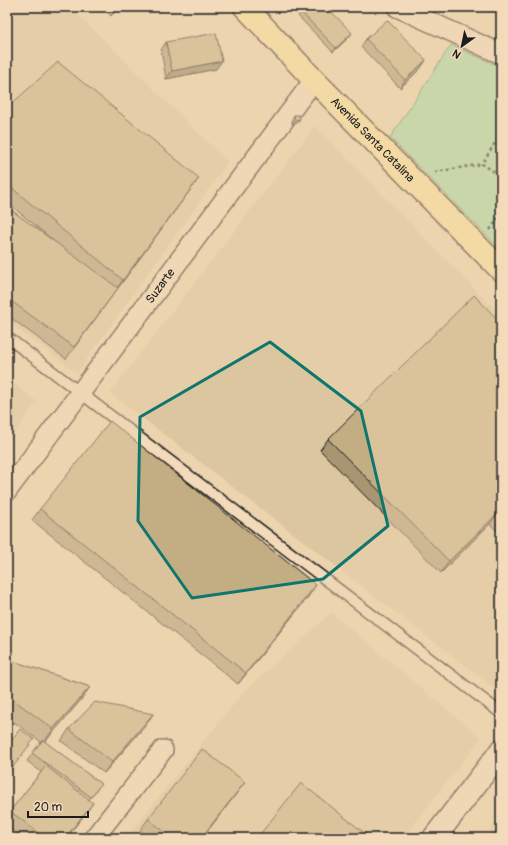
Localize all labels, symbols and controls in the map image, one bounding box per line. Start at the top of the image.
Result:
north arrow [442,26,482,66]
text: N [450,46,463,61]
street label: Avenida Santa Catalina [327,94,418,186]
street label: Suzarte [143,266,179,307]
scale bar [28,793,88,819]
text: 20 m [34,800,63,815]

